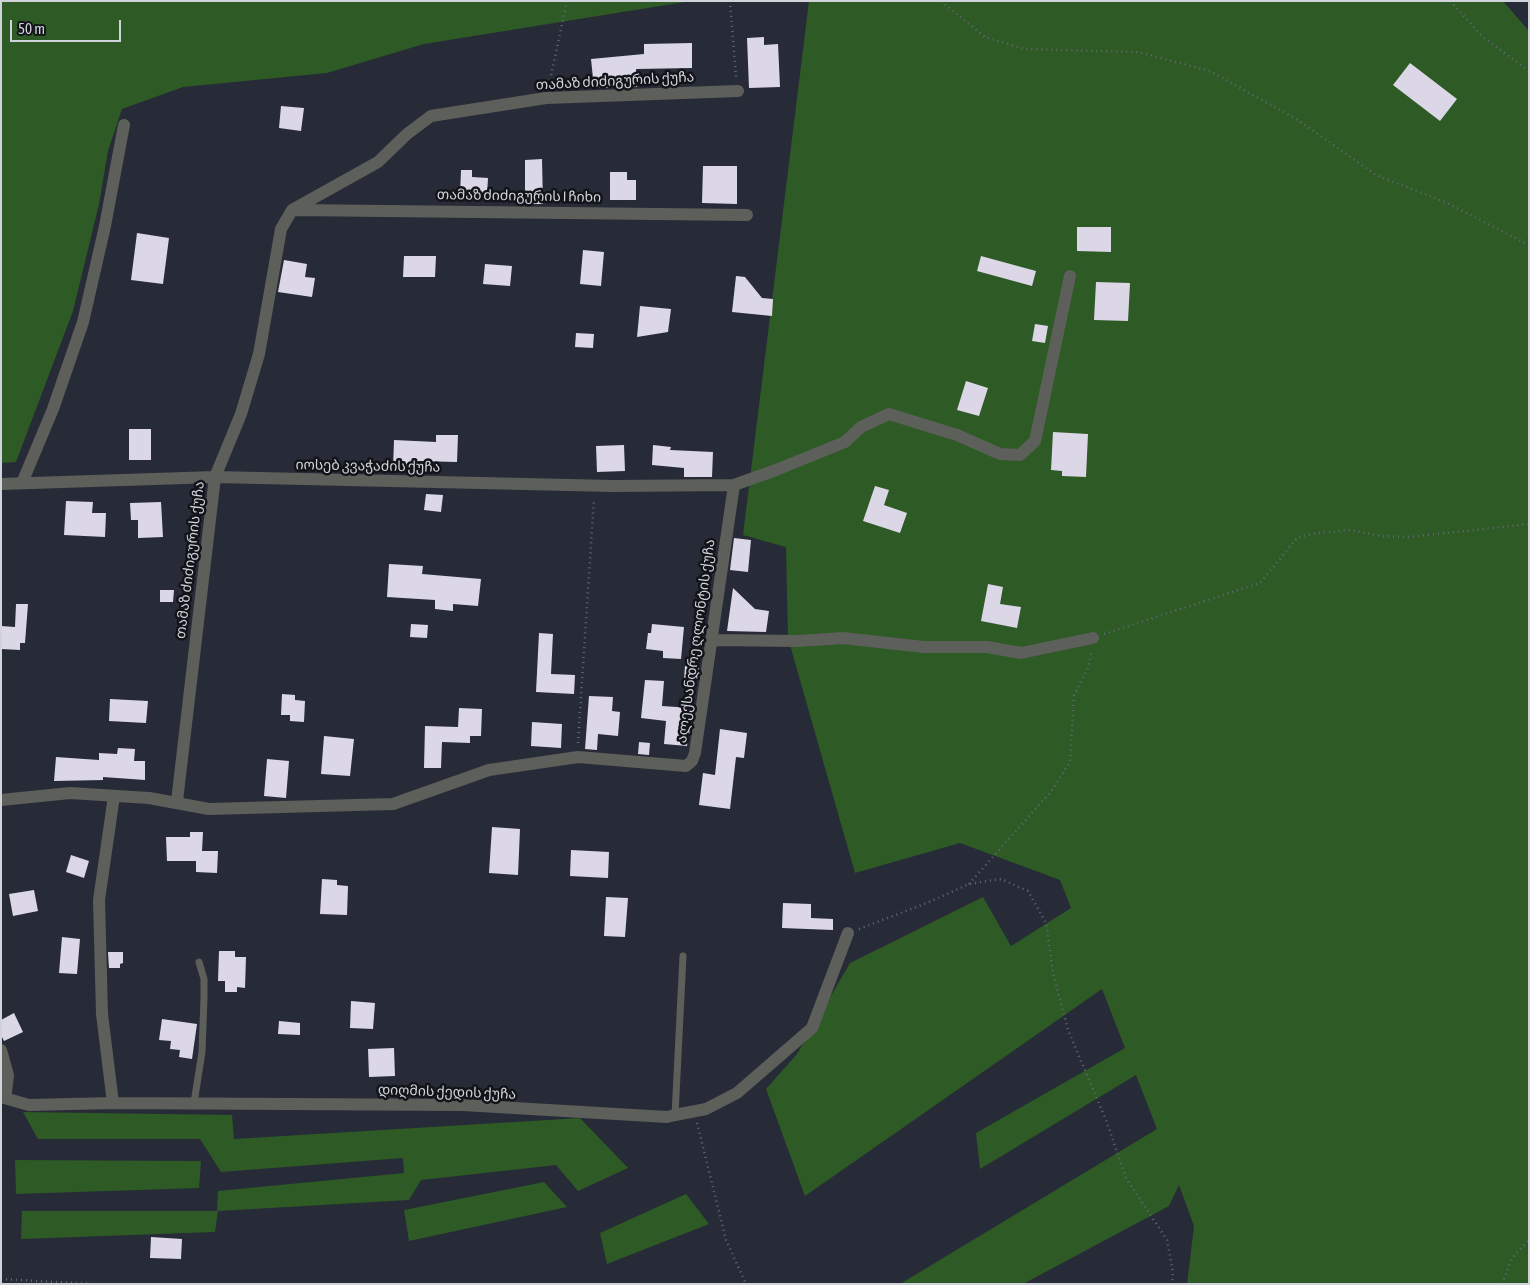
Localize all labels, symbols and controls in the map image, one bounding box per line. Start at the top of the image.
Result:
scale bar [12,10,124,42]
text: 50 m [18,20,45,37]
street label: თამაზ ძიძიგურის ქუჩა [535,68,695,94]
street label: თამაზ ძიძიგურის I ჩიხი [437,186,601,206]
street label: იოსებ კვაჭაძის ქუჩა [295,456,441,476]
street label: თამაზ ძიძიგურის ქუჩა [172,480,208,640]
street label: ალექსანდრე ღლონტის ქუჩა [673,538,719,744]
street label: დიღმის ქედის ქუჩა [378,1081,516,1103]

